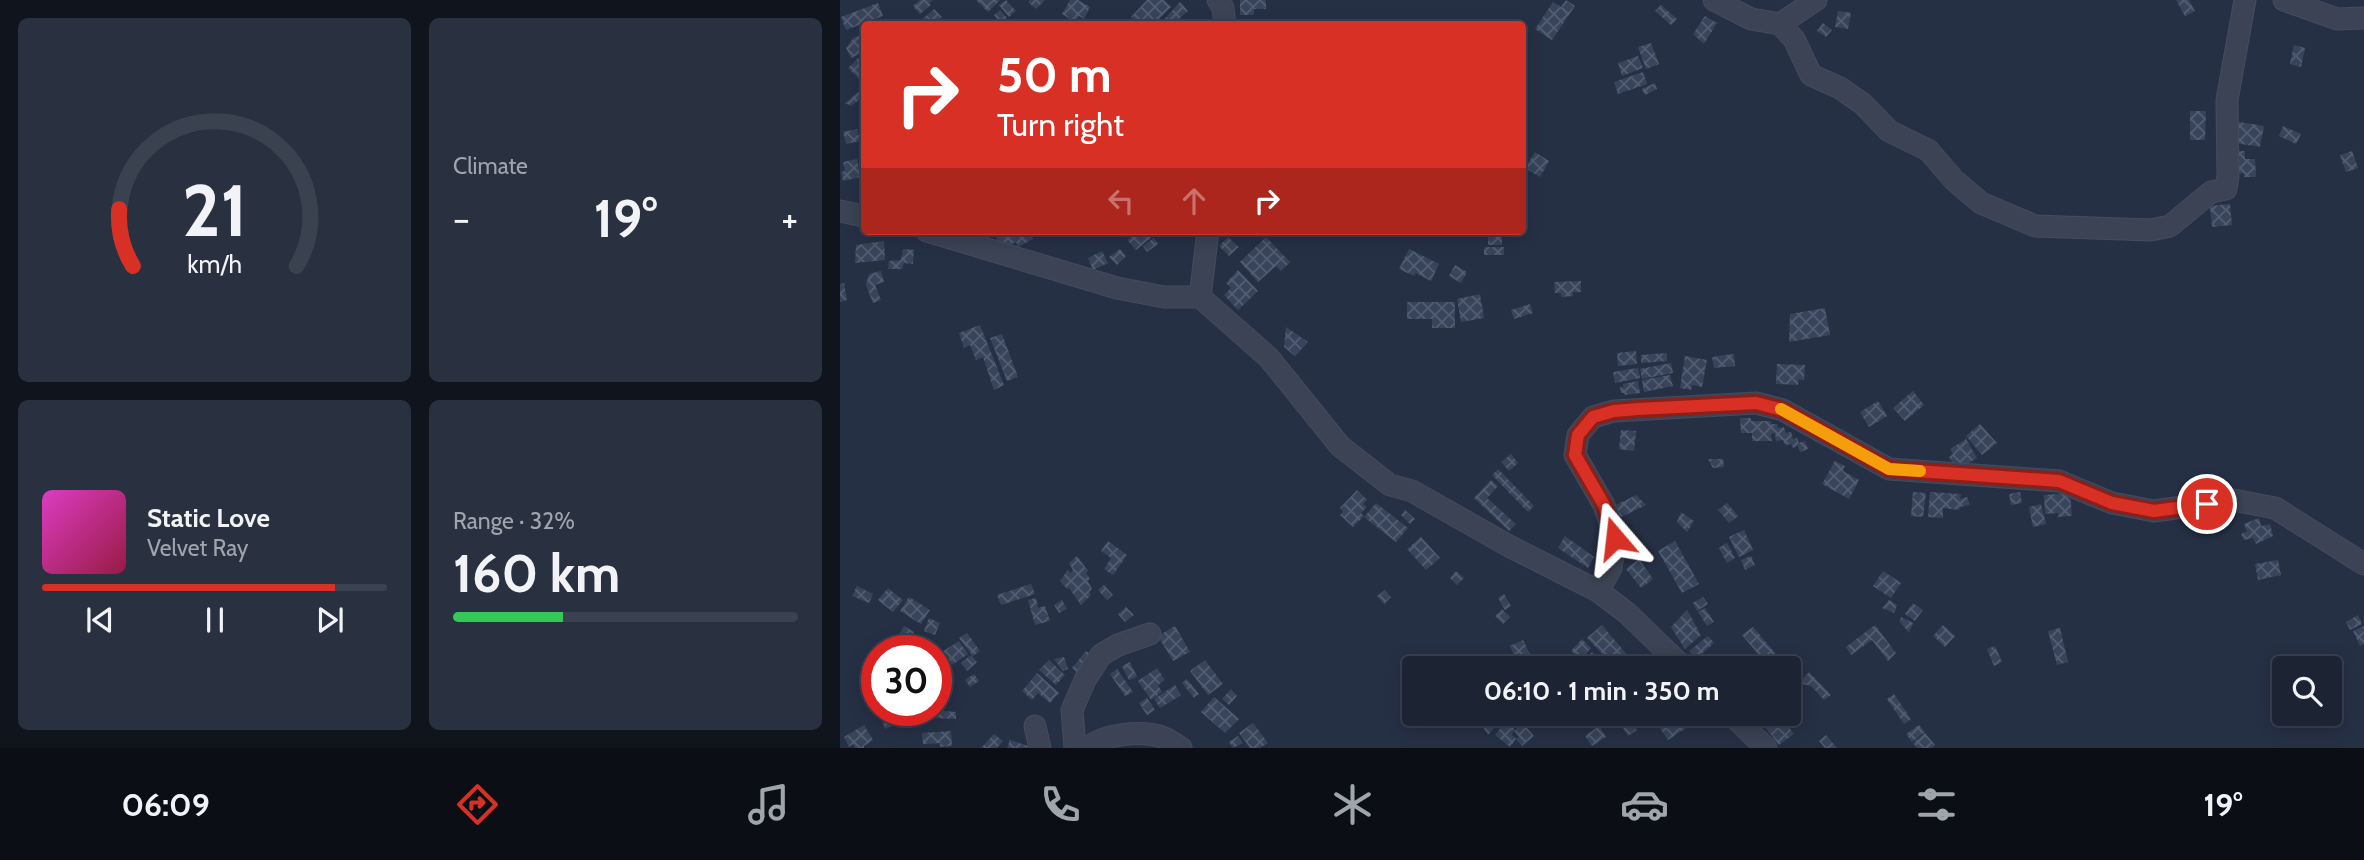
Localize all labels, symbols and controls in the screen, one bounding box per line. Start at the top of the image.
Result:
text: 50 m [997,45,1112,104]
icon: right [882,49,973,140]
text: Turn right [997,105,1124,144]
text: Climate [453,152,528,180]
text: 21 [182,166,247,254]
icon: left [1102,182,1140,220]
icon: ahead [1175,182,1213,220]
icon: right [1248,182,1286,220]
text: 19° [594,187,657,250]
text: − [453,195,470,242]
text: + [781,195,798,242]
text: km/h [187,249,242,279]
pin [2177,474,2237,534]
icon: arrive [2188,485,2226,523]
position arrow [1578,501,1652,575]
text: Static Love [147,502,270,534]
text: Range · 32% [453,507,575,535]
text: Velvet Ray [147,534,248,562]
text: 160 km [453,542,620,605]
icon: previous [81,601,119,639]
icon: pause [196,601,234,639]
icon: next [311,601,349,639]
speed limit sign: 30 [861,635,952,726]
map controls [2272,656,2342,726]
button: search [2272,656,2342,726]
text: 06:10 · 1 min · 350 m [1484,675,1719,707]
icon: directions [453,780,502,829]
icon: music [744,780,793,829]
icon: phone [1036,780,1085,829]
icon: climate [1328,780,1377,829]
icon: car [1620,780,1669,829]
icon: filters [1912,780,1961,829]
text: 06:09 [121,785,210,824]
text: 19° [2203,785,2243,824]

